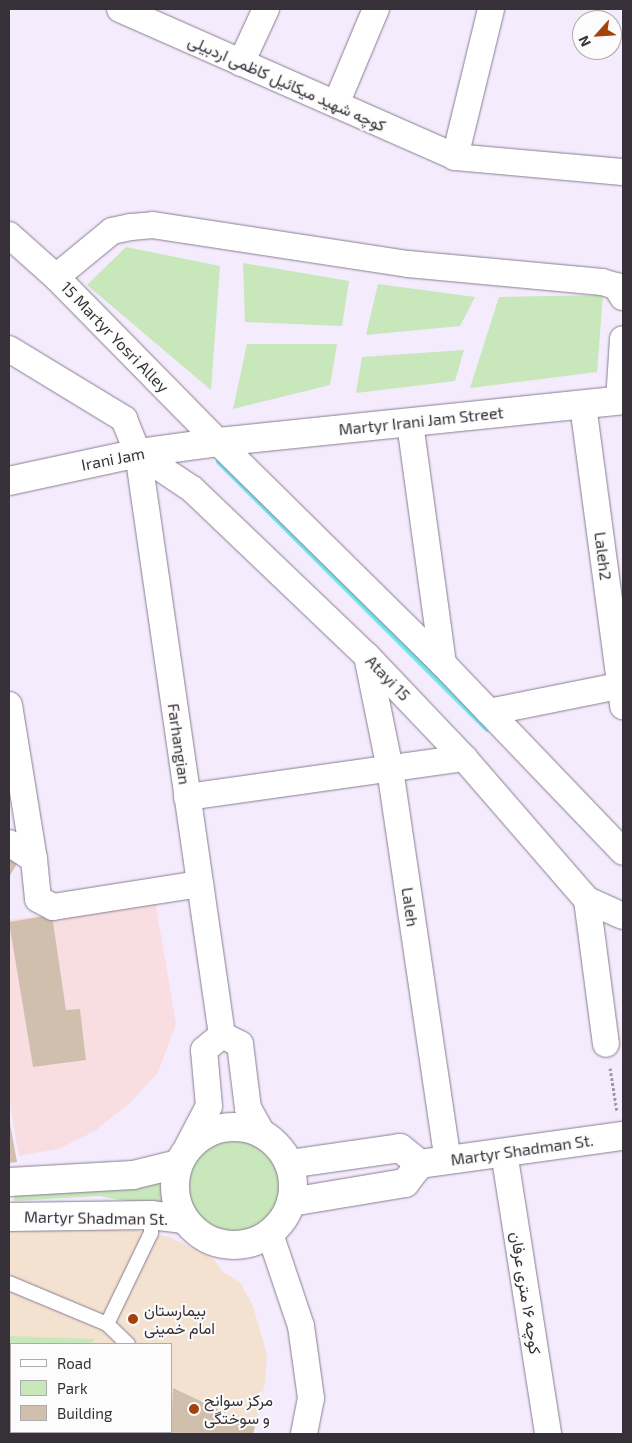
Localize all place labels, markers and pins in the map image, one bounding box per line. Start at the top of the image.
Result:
place label: بیمارستان امام خمینی [144,1300,215,1338]
marker: بیمارستان امام خمینی [126,1312,140,1326]
place label: مرکز سوانح و سوختگی [204,1390,273,1428]
marker: مرکز سوانح و سوختگی [188,1403,200,1415]

